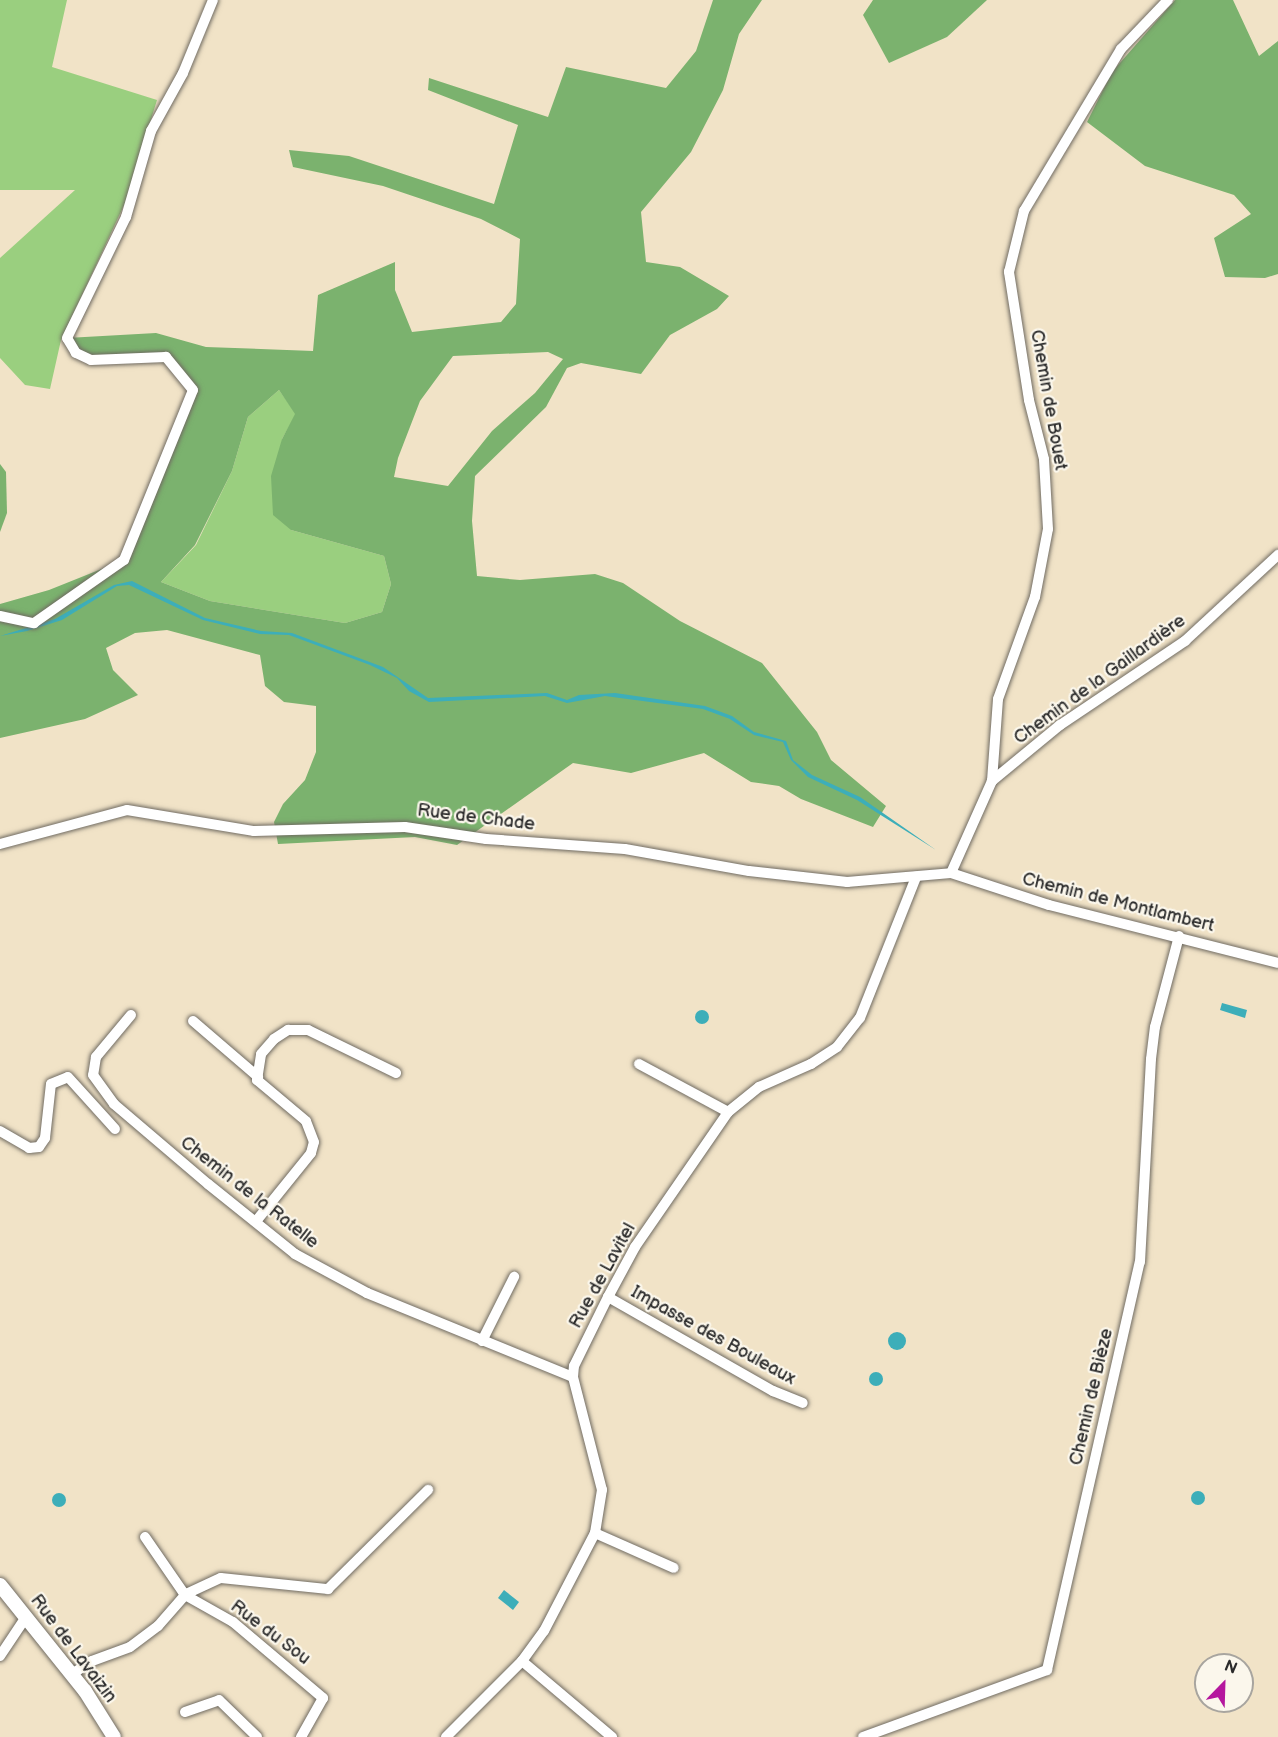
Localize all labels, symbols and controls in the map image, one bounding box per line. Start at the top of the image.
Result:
street label: Chemin de Bouet [1025,328,1071,472]
street label: Chemin de la Gaillardière [1010,611,1190,749]
street label: Rue de Chade [416,800,536,836]
street label: Chemin de Montlambert [1020,869,1216,937]
street label: Chemin de la Ratelle [176,1132,322,1254]
street label: Rue de Lavitel [565,1220,641,1332]
street label: Impasse des Bouleaux [627,1282,799,1390]
street label: Chemin de Bièze [1066,1326,1118,1468]
street label: Rue de Lavaizin [25,1591,121,1707]
street label: Rue du Sou [226,1596,314,1670]
north arrow [1194,1653,1254,1713]
text: N [1221,1657,1240,1679]

